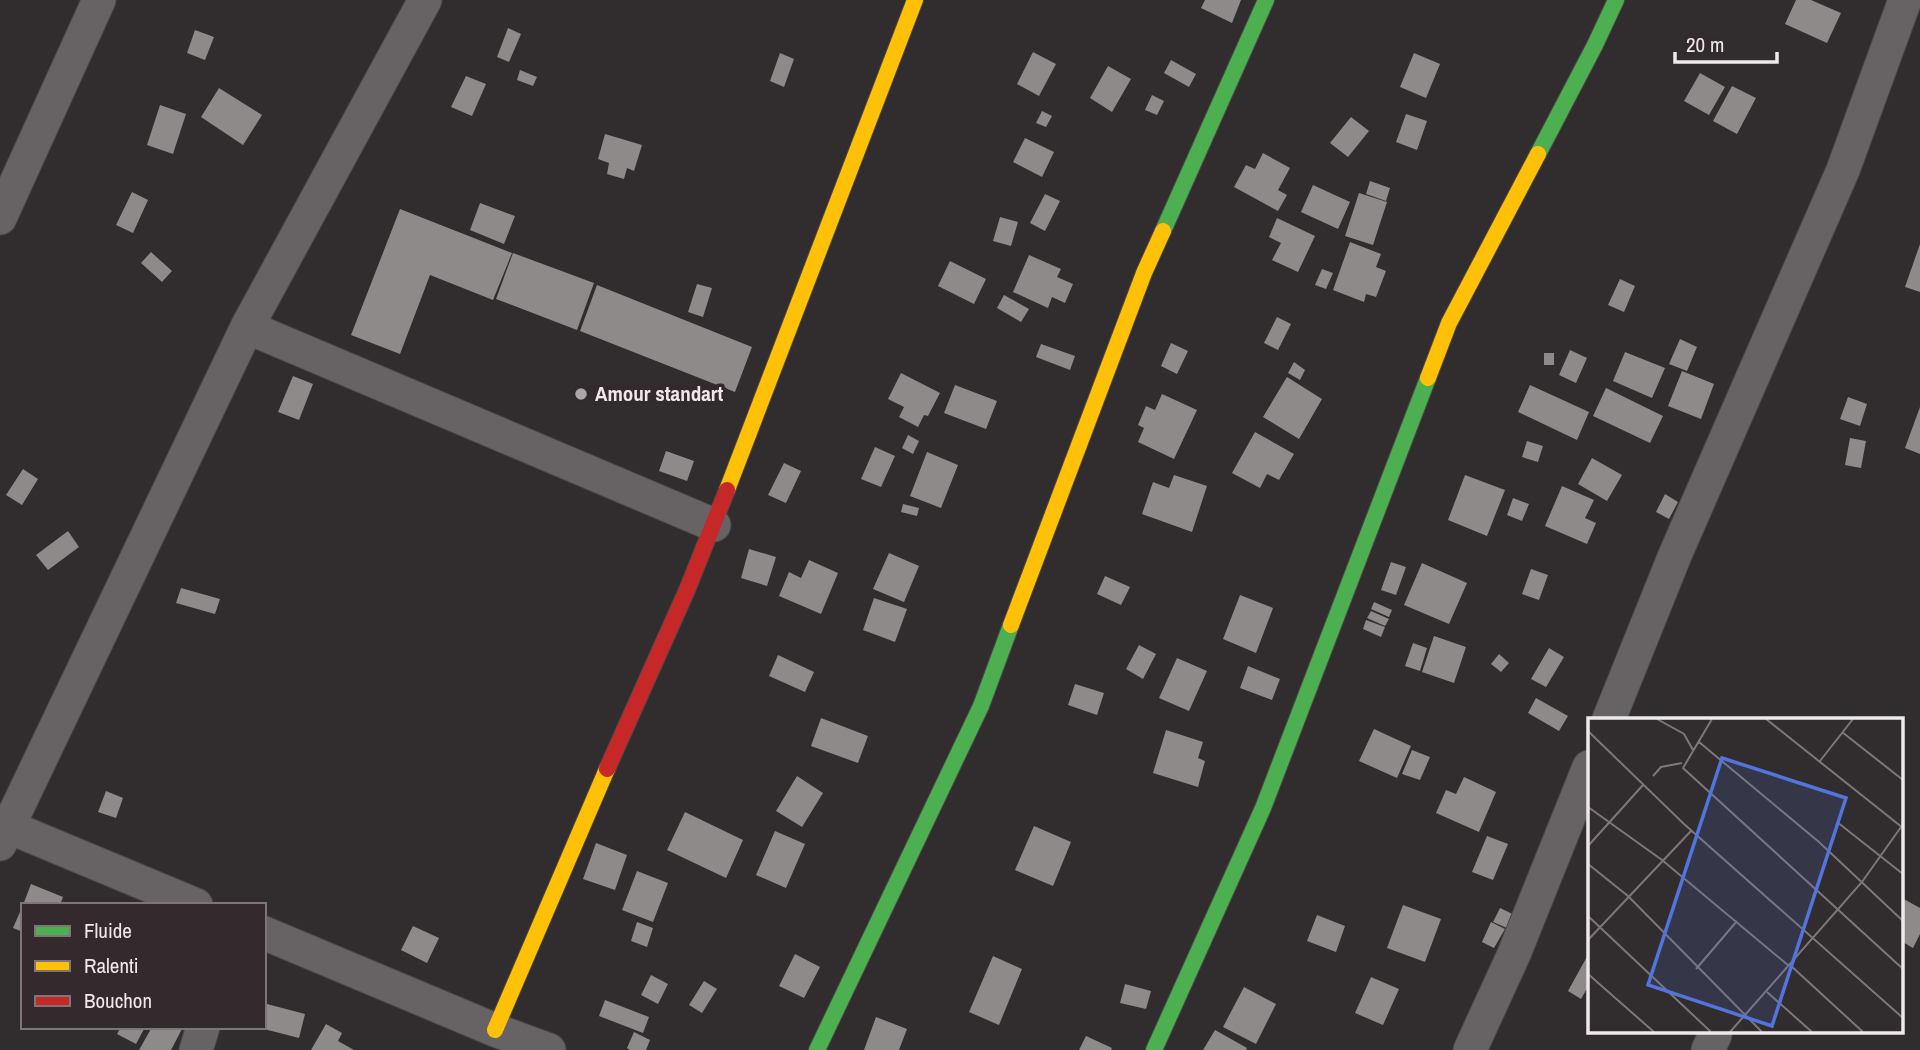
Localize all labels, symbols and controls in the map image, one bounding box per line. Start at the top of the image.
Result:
scale bar [1675,21,1776,65]
text: 20 m [1686,30,1724,59]
place label: Amour standart [595,379,723,408]
marker: Amour standart [573,386,589,402]
inset map [1588,718,1902,1032]
legend [21,903,266,1029]
text: Fluide [84,916,132,945]
text: Ralenti [84,951,139,980]
text: Bouchon [84,986,152,1015]

